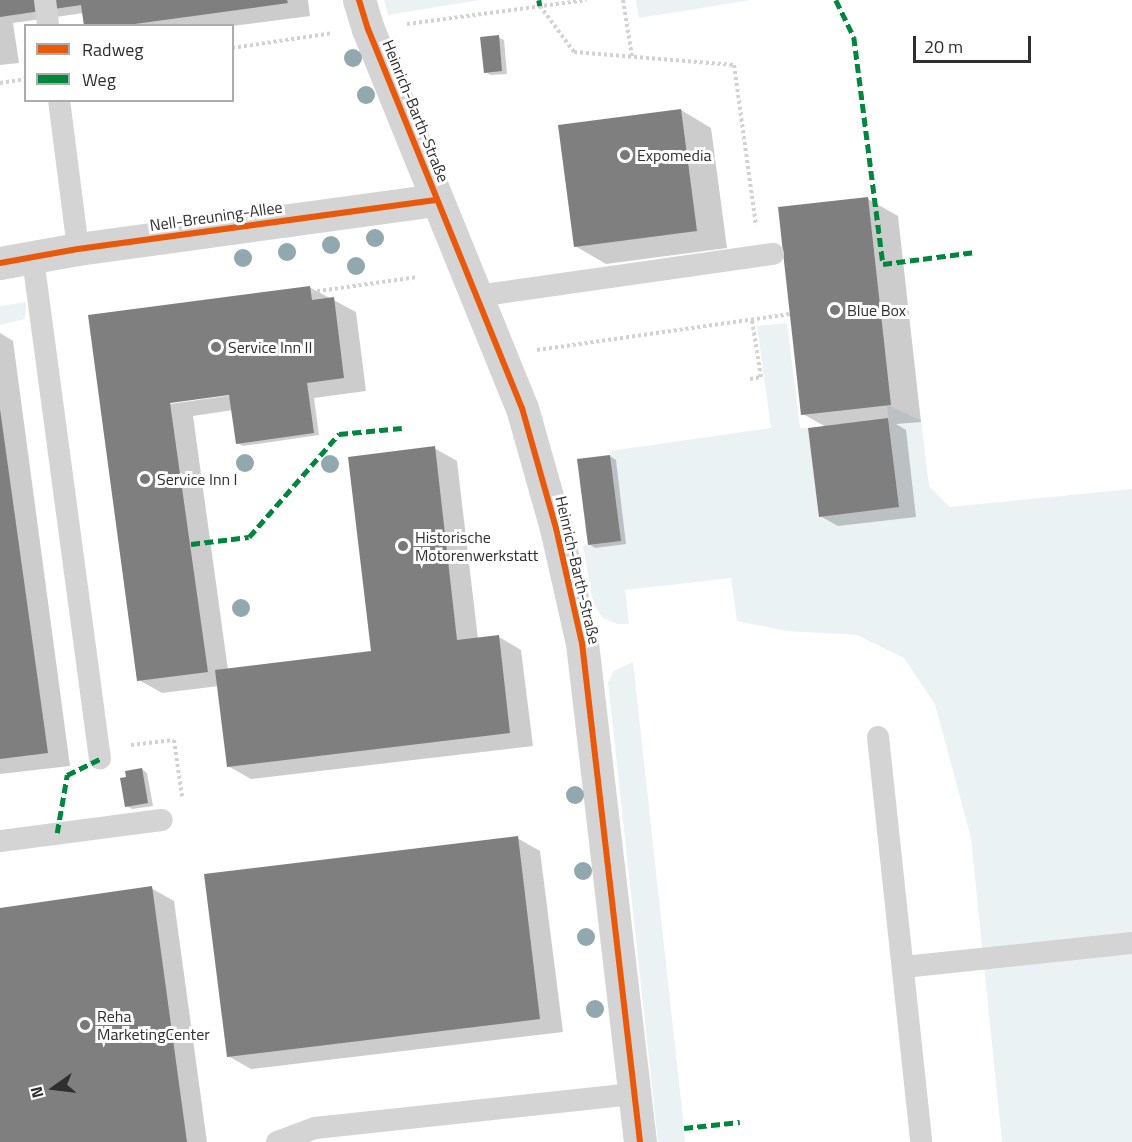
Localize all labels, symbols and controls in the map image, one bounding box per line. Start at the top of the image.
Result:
legend [24,24,234,102]
scale bar [916,24,1034,62]
text: 20 m [924,33,963,60]
text: Radweg [82,36,144,63]
street label: Heinrich-Barth-Straße [379,37,453,185]
text: Weg [82,66,116,93]
place label: Expomedia [637,145,711,165]
marker: Expomedia [618,148,632,162]
street label: Nell-Breuning-Allee [148,197,284,235]
place label: Blue Box [847,300,906,320]
marker: Blue Box [828,303,842,317]
place label: Service Inn II [228,337,312,357]
marker: Service Inn II [209,340,223,354]
place label: Service Inn I [157,469,238,489]
marker: Service Inn I [138,472,152,486]
street label: Heinrich-Barth-Straße [552,494,604,646]
place label: Historische Motorenwerkstatt [415,527,538,565]
marker: Historische Motorenwerkstatt [396,539,410,553]
place label: Reha MarketingCenter [97,1006,210,1044]
marker: Reha MarketingCenter [78,1018,92,1032]
north arrow [24,1058,84,1118]
text: N [24,1084,50,1101]

